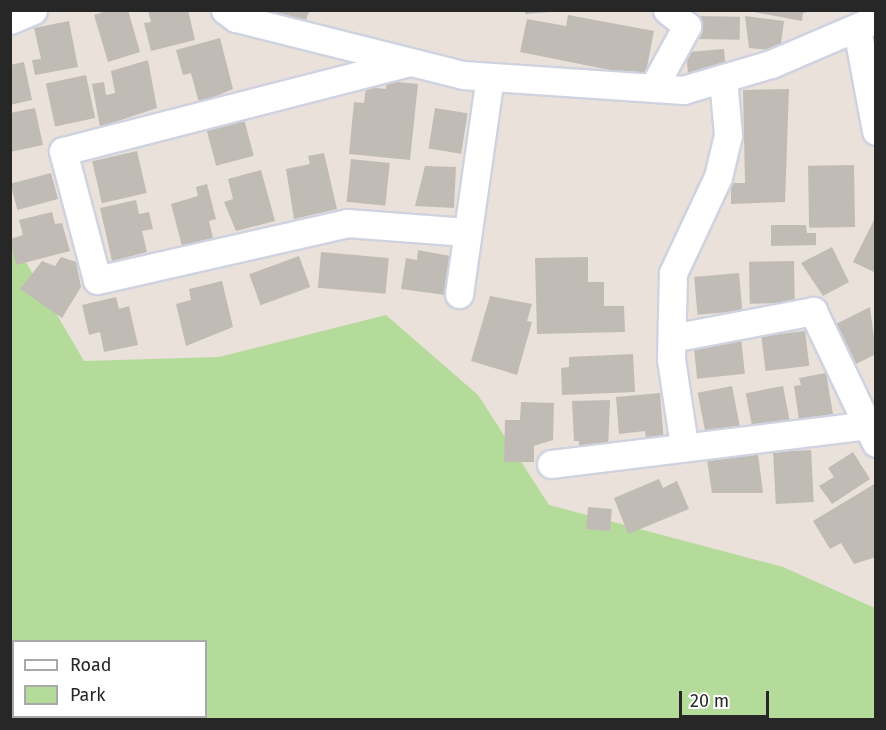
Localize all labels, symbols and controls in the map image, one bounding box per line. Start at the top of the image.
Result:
legend [12,640,207,718]
text: Road [70,654,112,676]
scale bar [682,679,772,717]
text: Park [70,684,105,706]
text: 20 m [690,690,729,712]

